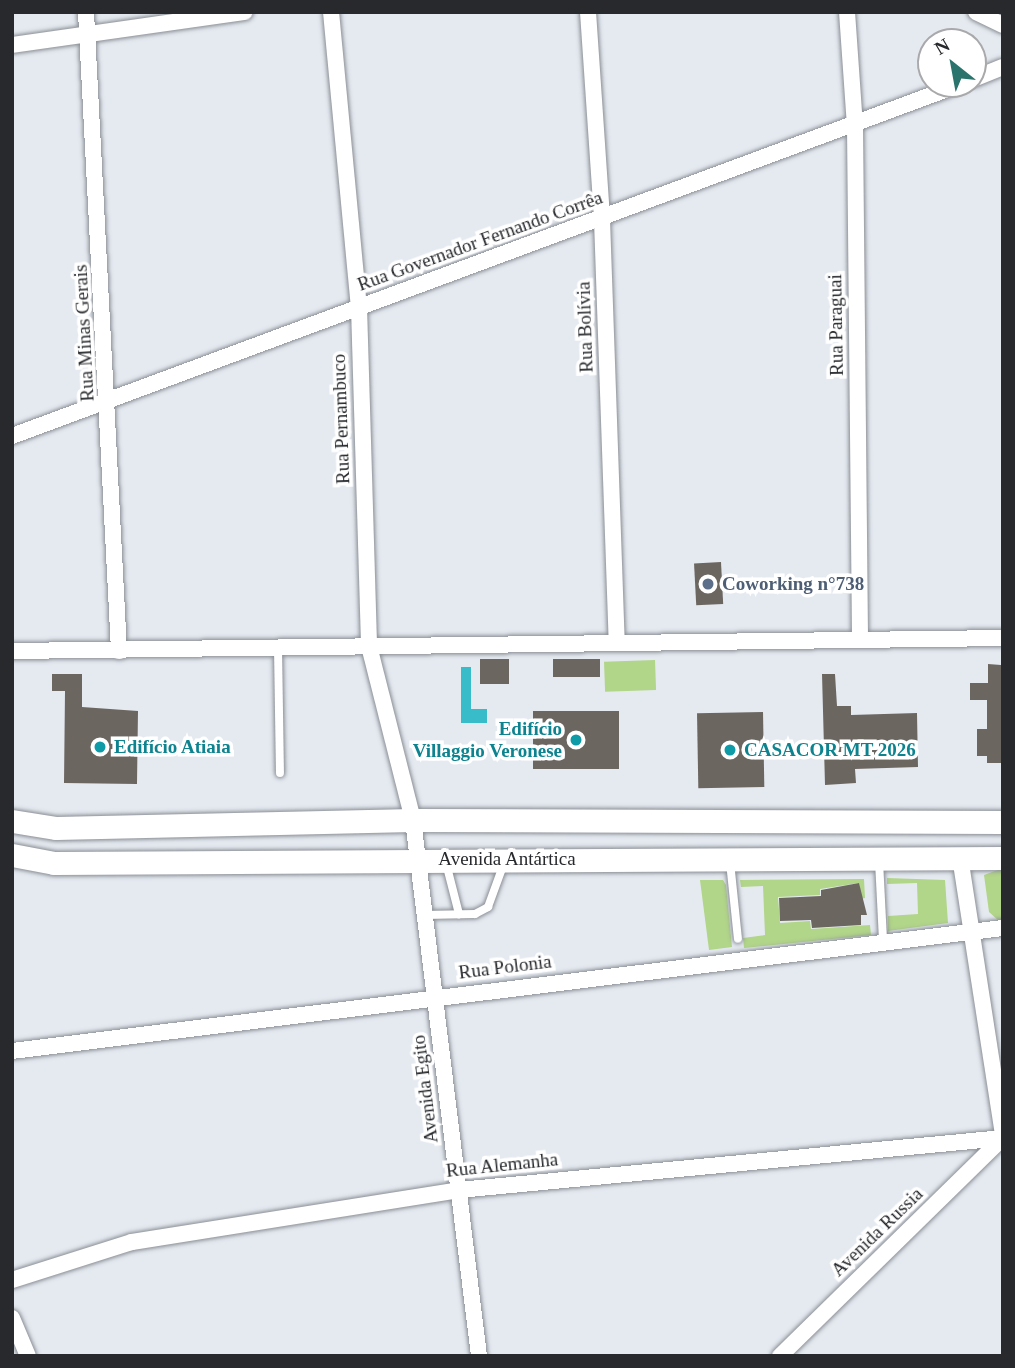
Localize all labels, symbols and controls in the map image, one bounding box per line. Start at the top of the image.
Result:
north arrow [917,28,987,98]
text: N [931,34,953,59]
street label: Rua Governador Fernando Corrêa [354,186,606,296]
street label: Rua Minas Gerais [69,264,99,402]
street label: Rua Paraguai [824,274,848,376]
street label: Rua Bolívia [572,281,598,373]
street label: Rua Pernambuco [327,353,355,485]
place label: Coworking n°738 [722,573,864,595]
marker: Coworking n°738 [700,576,716,592]
place label: Edifício Villaggio Veronese [412,718,562,762]
marker: Edifício Villaggio Veronese [568,732,584,748]
place label: Edifício Atiaia [114,736,232,758]
marker: Edifício Atiaia [92,739,108,755]
place label: CASACOR MT 2026 [744,739,916,761]
marker: CASACOR MT 2026 [722,742,738,758]
street label: Avenida Antártica [438,848,576,870]
street label: Rua Polonia [457,950,553,984]
street label: Avenida Egito [407,1034,443,1144]
street label: Rua Alemanha [444,1148,560,1182]
street label: Avenida Russia [827,1183,927,1281]

